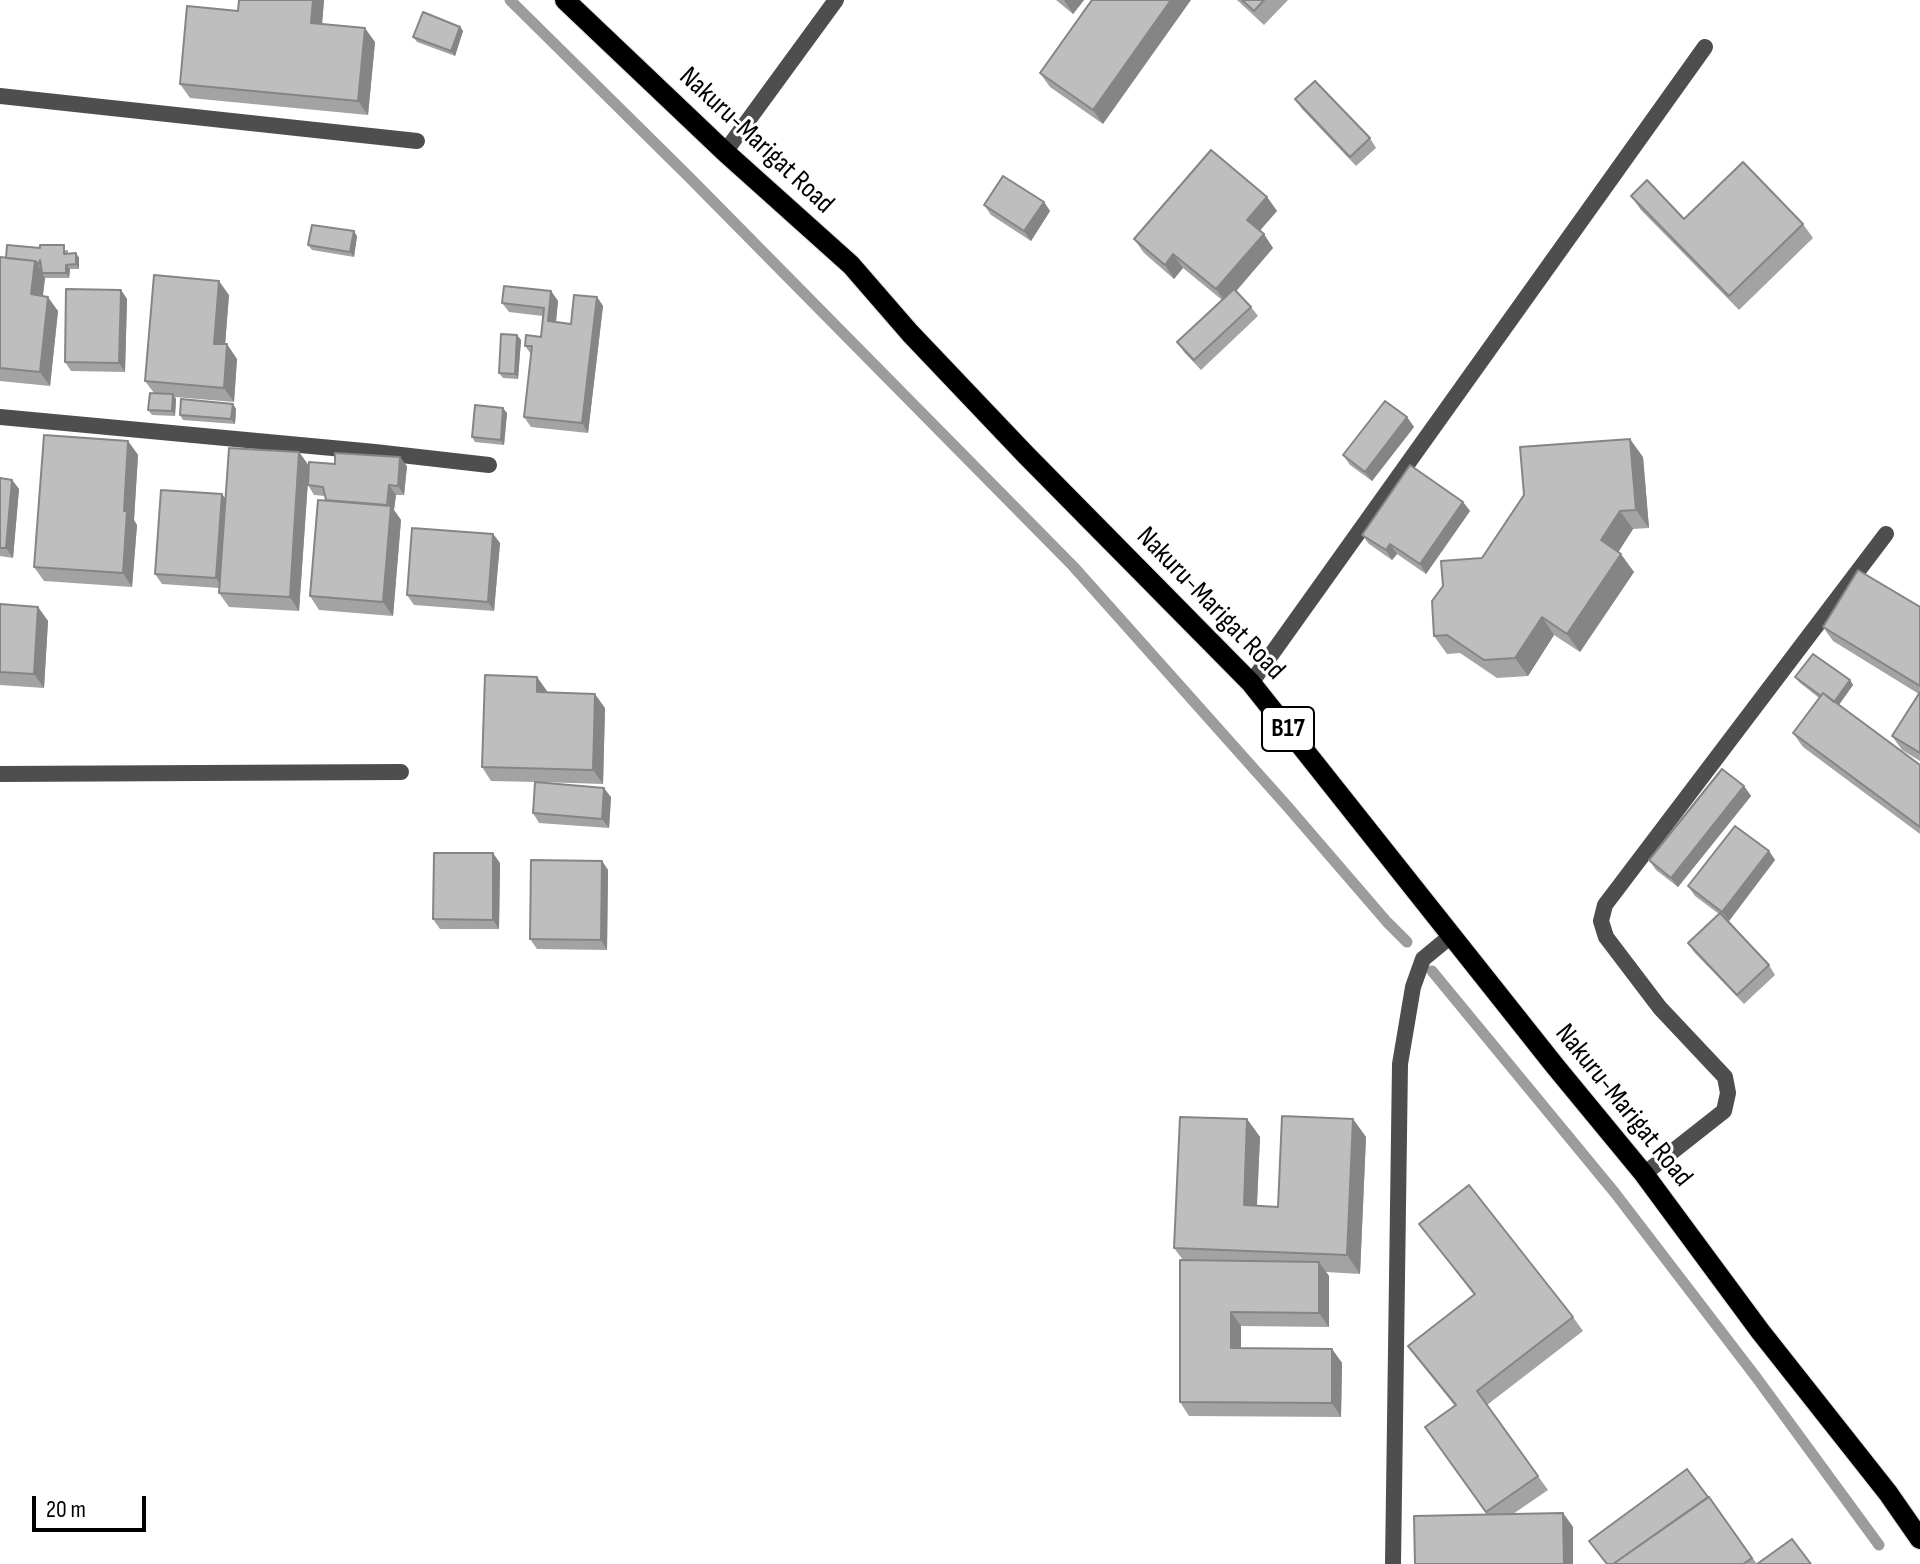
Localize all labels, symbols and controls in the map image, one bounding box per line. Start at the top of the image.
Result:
street label: Nakuru-Marigat Road [672,61,840,221]
street label: Nakuru-Marigat Road [1129,521,1291,687]
road number: B17 [1262,707,1314,751]
street label: Nakuru-Marigat Road [1547,1018,1699,1194]
scale bar [36,1480,150,1530]
text: 20 m [46,1495,86,1524]

